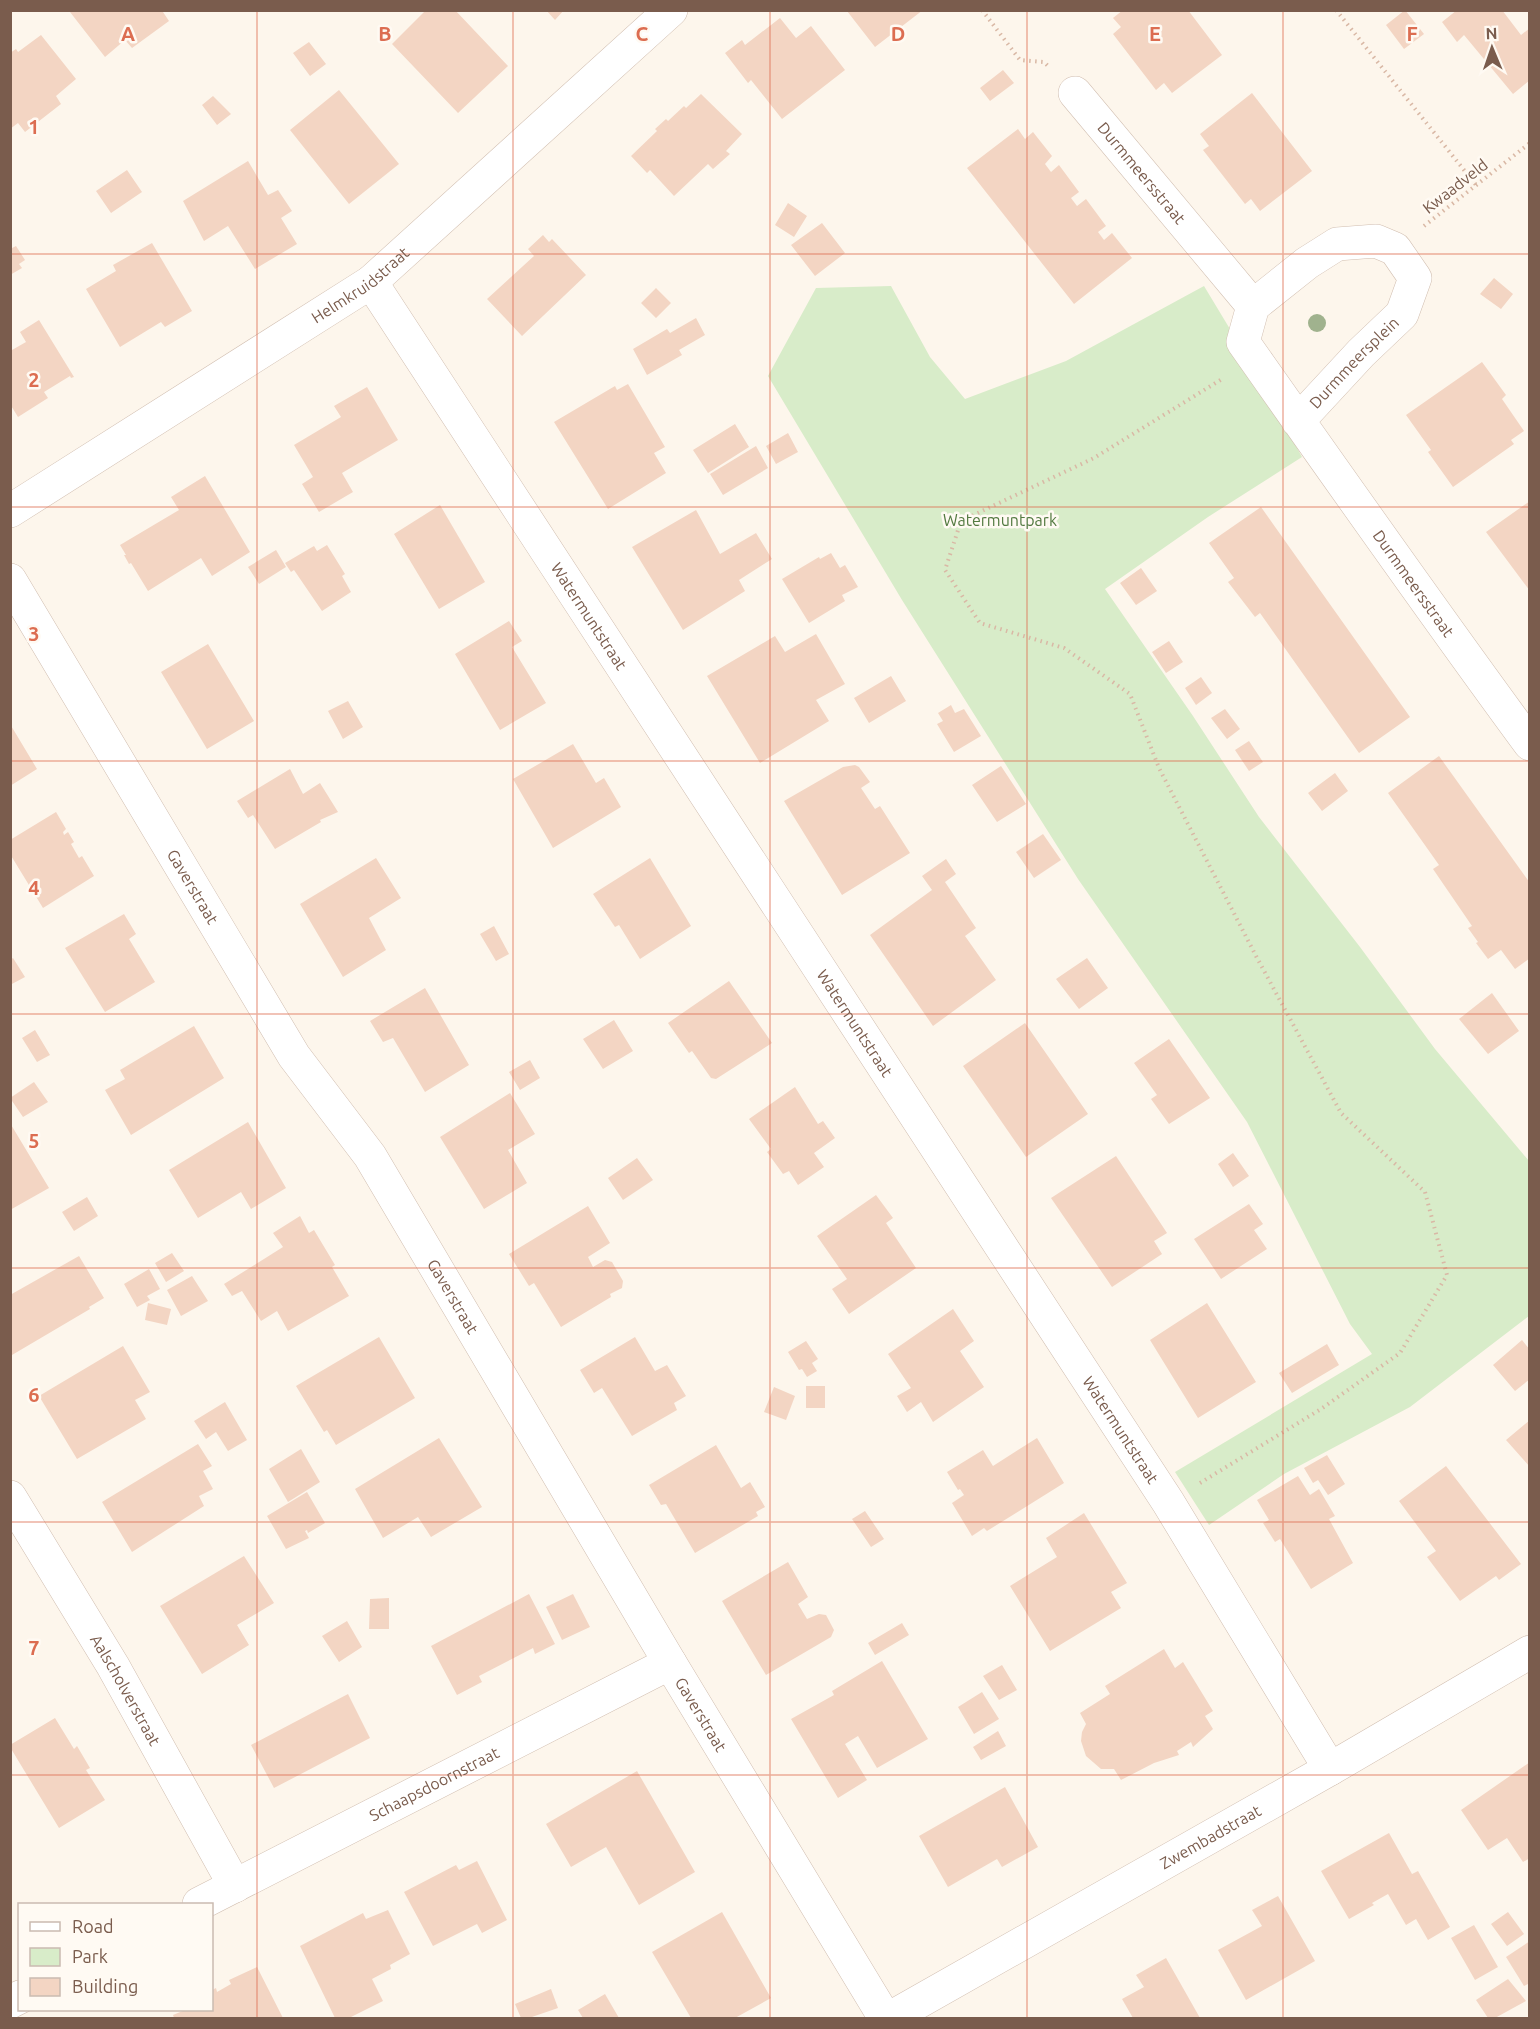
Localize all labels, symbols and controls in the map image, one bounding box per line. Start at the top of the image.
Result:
north arrow [1462,18,1522,78]
text: A [121,22,135,45]
text: B [378,22,392,45]
text: C [636,22,649,45]
text: D [891,22,905,45]
text: E [1149,22,1161,45]
text: F [1406,22,1418,45]
text: N [1485,24,1498,42]
text: 1 [28,115,40,138]
street label: Durmmeersstraat [1094,118,1190,228]
street label: Kwaadveld [1419,155,1491,217]
street label: Helmkruidstraat [308,243,413,326]
street label: Durmmeersplein [1306,313,1402,412]
text: 2 [28,368,40,391]
park label: Watermuntpark [943,511,1057,529]
street label: Durmmeersstraat [1369,526,1458,641]
street label: Watermuntstraat [548,559,631,674]
text: 3 [28,622,40,645]
street label: Gaverstraat [164,846,222,928]
text: 4 [28,876,40,899]
street label: Watermuntstraat [813,966,897,1080]
text: 5 [28,1129,40,1152]
street label: Gaverstraat [424,1256,482,1338]
street label: Watermuntstraat [1079,1373,1163,1487]
text: 6 [28,1383,40,1406]
street label: Aalscholverstraat [87,1631,165,1749]
text: 7 [28,1636,40,1659]
street label: Gaverstraat [672,1674,731,1755]
street label: Schaapsdoornstraat [366,1743,502,1824]
street label: Zwembadstraat [1157,1801,1264,1872]
legend [18,1903,213,2011]
text: Road [72,1916,114,1936]
text: Park [72,1946,108,1966]
text: Building [72,1976,138,1996]

